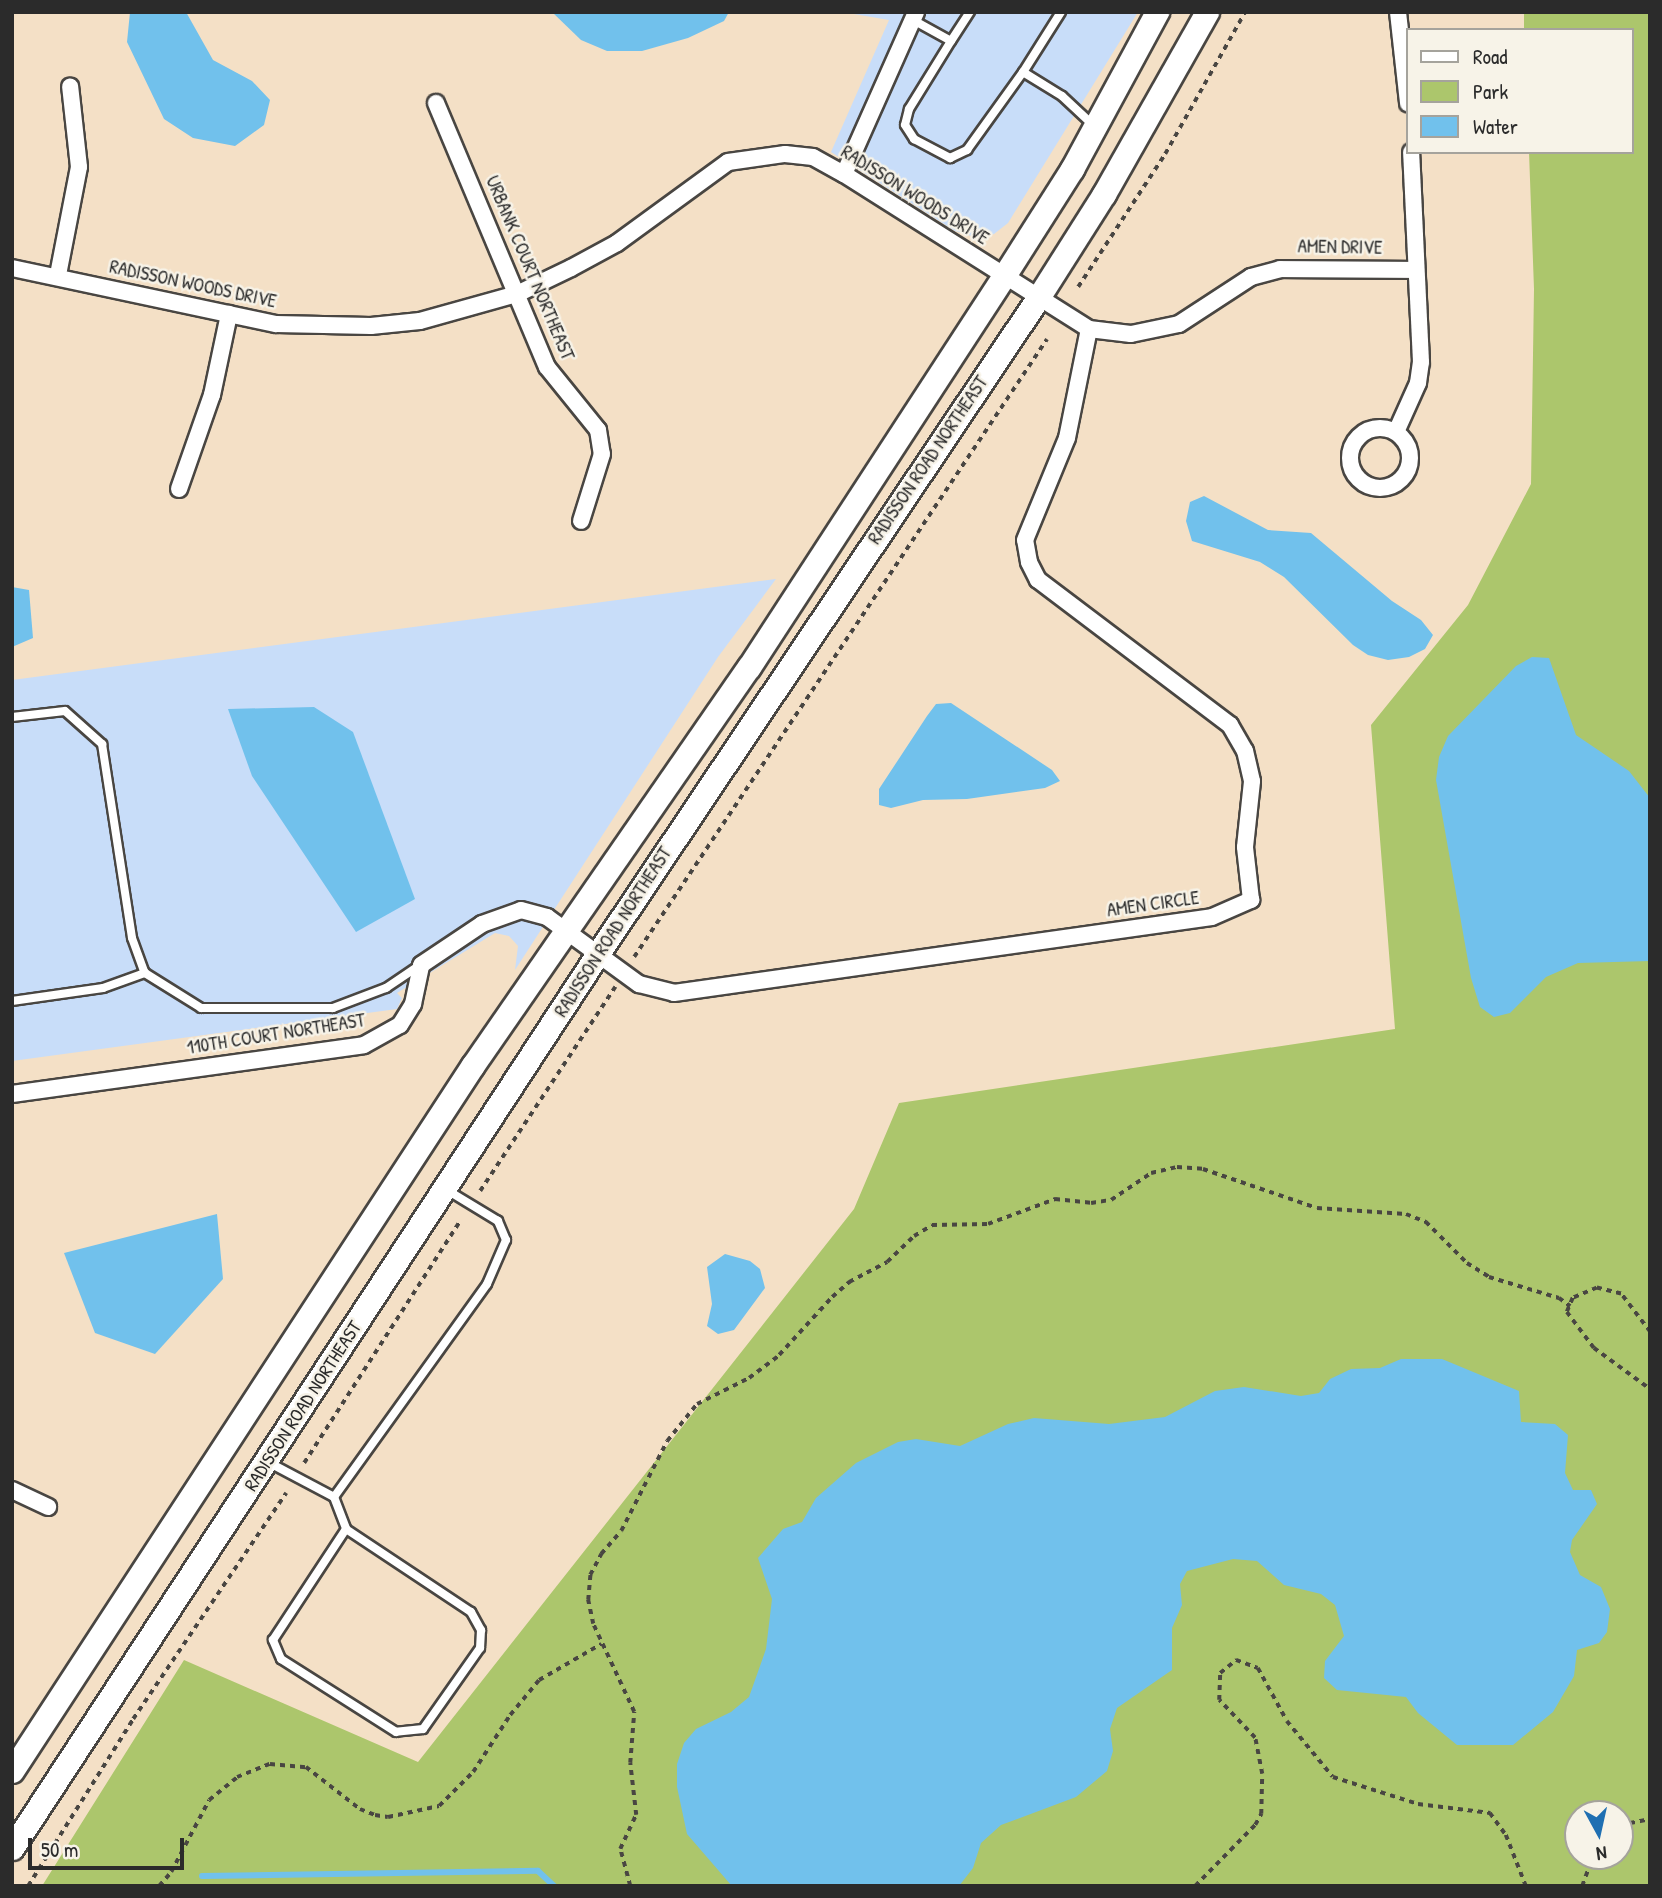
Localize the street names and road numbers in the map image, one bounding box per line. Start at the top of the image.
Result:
street label: RADISSON WOODS DRIVE [837,140,993,250]
street label: URBANK COURT NORTHEAST [481,172,579,364]
street label: AMEN DRIVE [1297,235,1383,259]
street label: RADISSON WOODS DRIVE [107,255,279,313]
street label: RADISSON ROAD NORTHEAST [863,372,993,548]
street label: RADISSON ROAD NORTHEAST [549,843,677,1021]
street label: AMEN CIRCLE [1105,886,1201,922]
street label: 110TH COURT NORTHEAST [185,1009,367,1059]
street label: RADISSON ROAD NORTHEAST [239,1317,367,1495]

